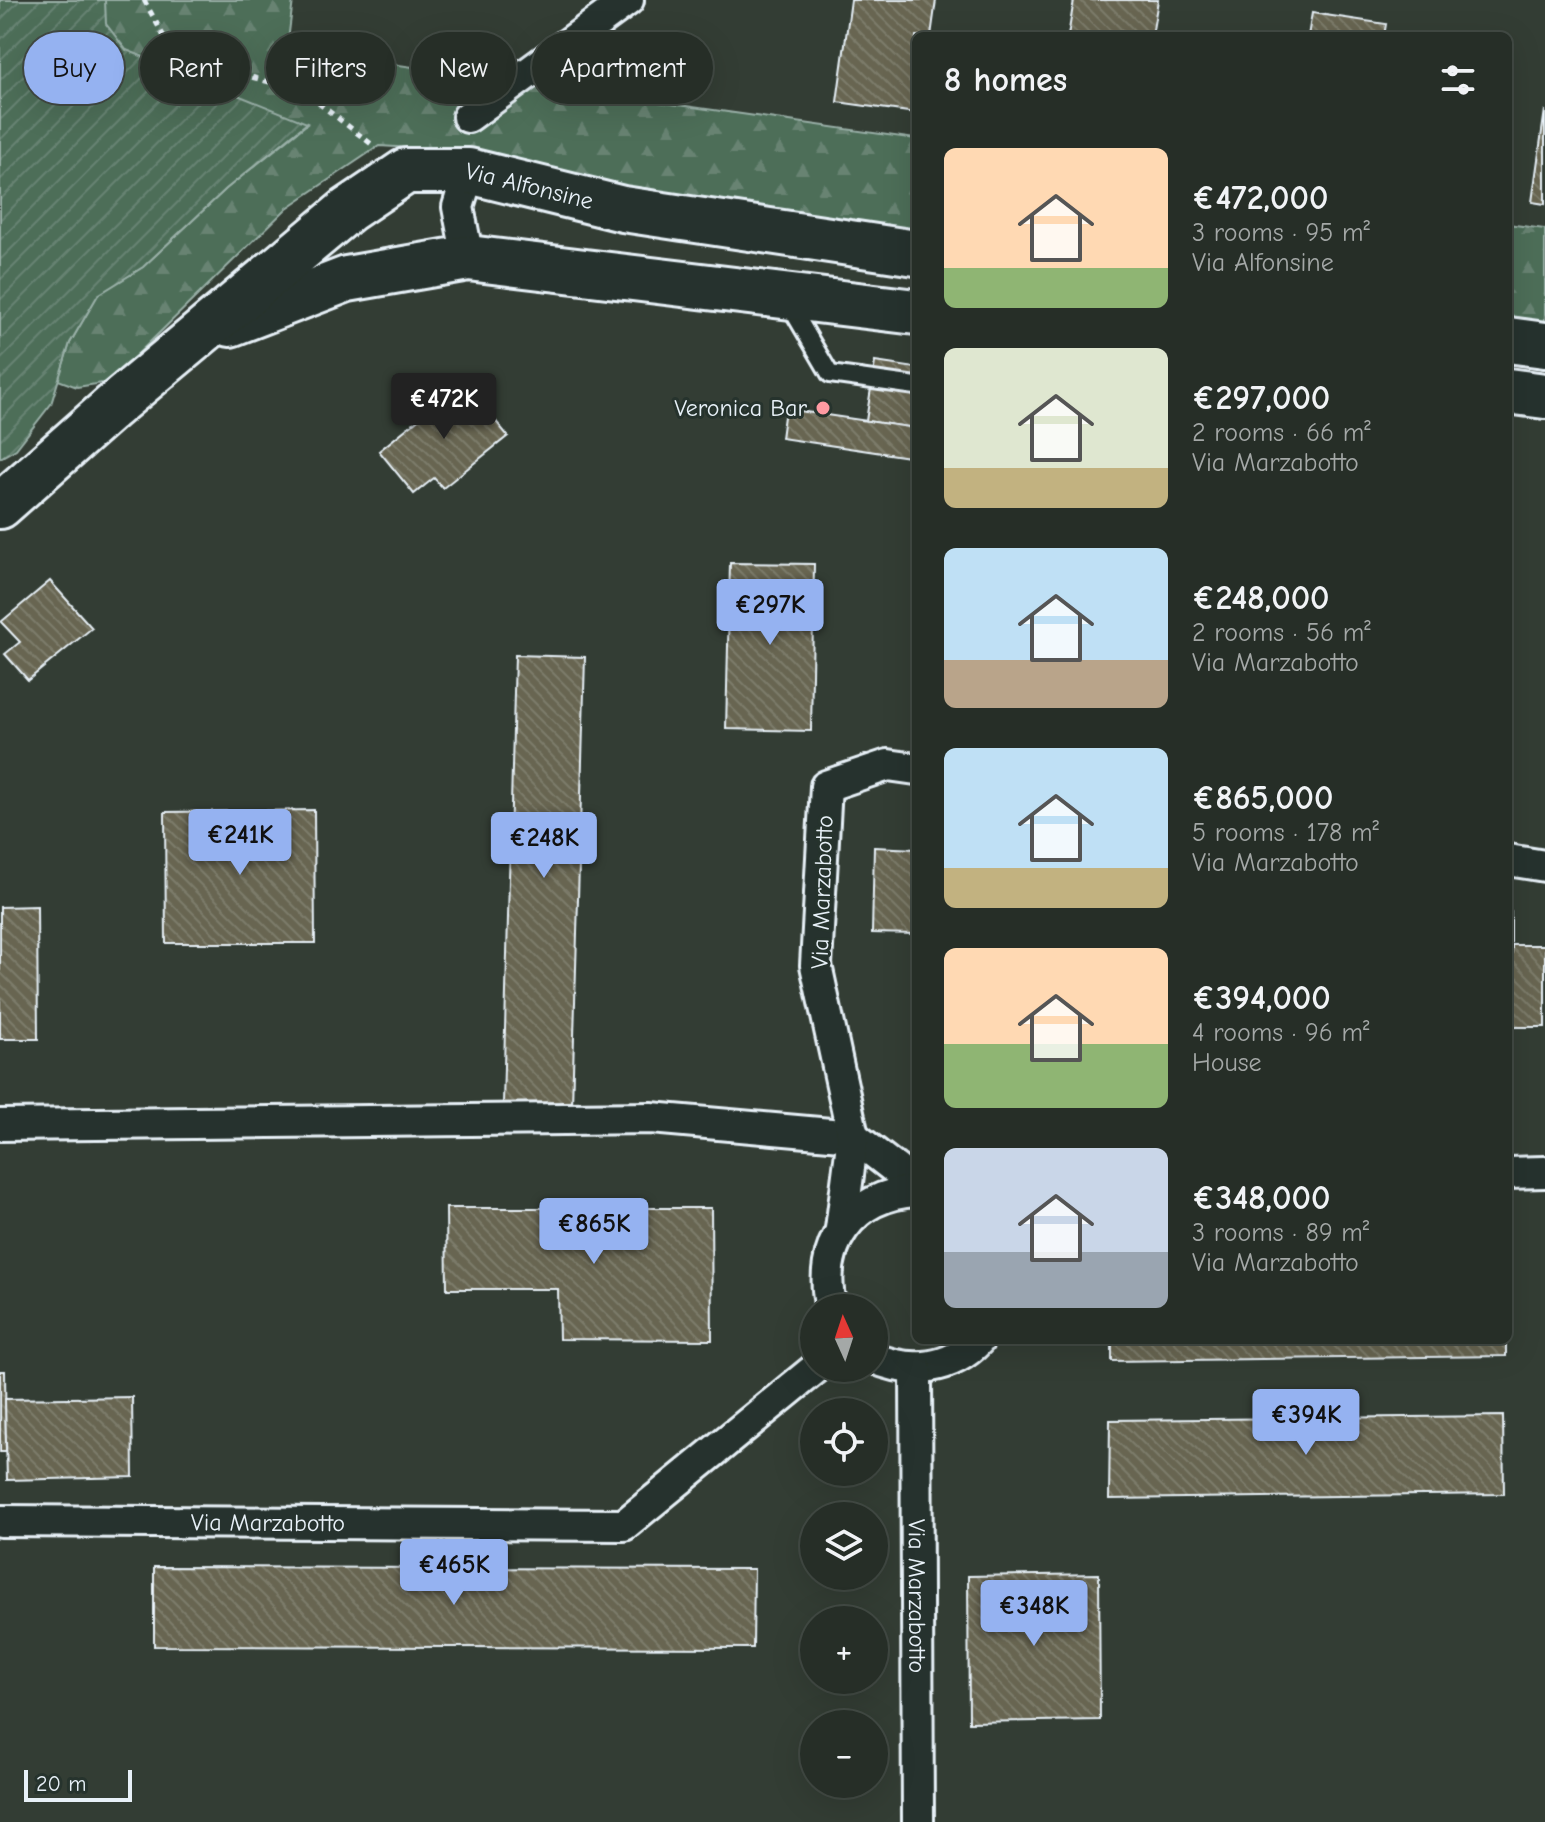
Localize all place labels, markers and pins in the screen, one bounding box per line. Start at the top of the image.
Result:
pin: €472K [388,373,500,441]
place label: Veronica Bar [674,394,807,422]
marker: Veronica Bar [814,399,832,417]
pin: €297K [714,579,826,647]
pin: €241K [184,809,296,877]
pin: €248K [488,812,600,880]
pin: €865K [538,1198,650,1266]
pin: €394K [1250,1389,1362,1457]
pin: €465K [398,1539,510,1607]
pin: €348K [978,1580,1090,1648]

